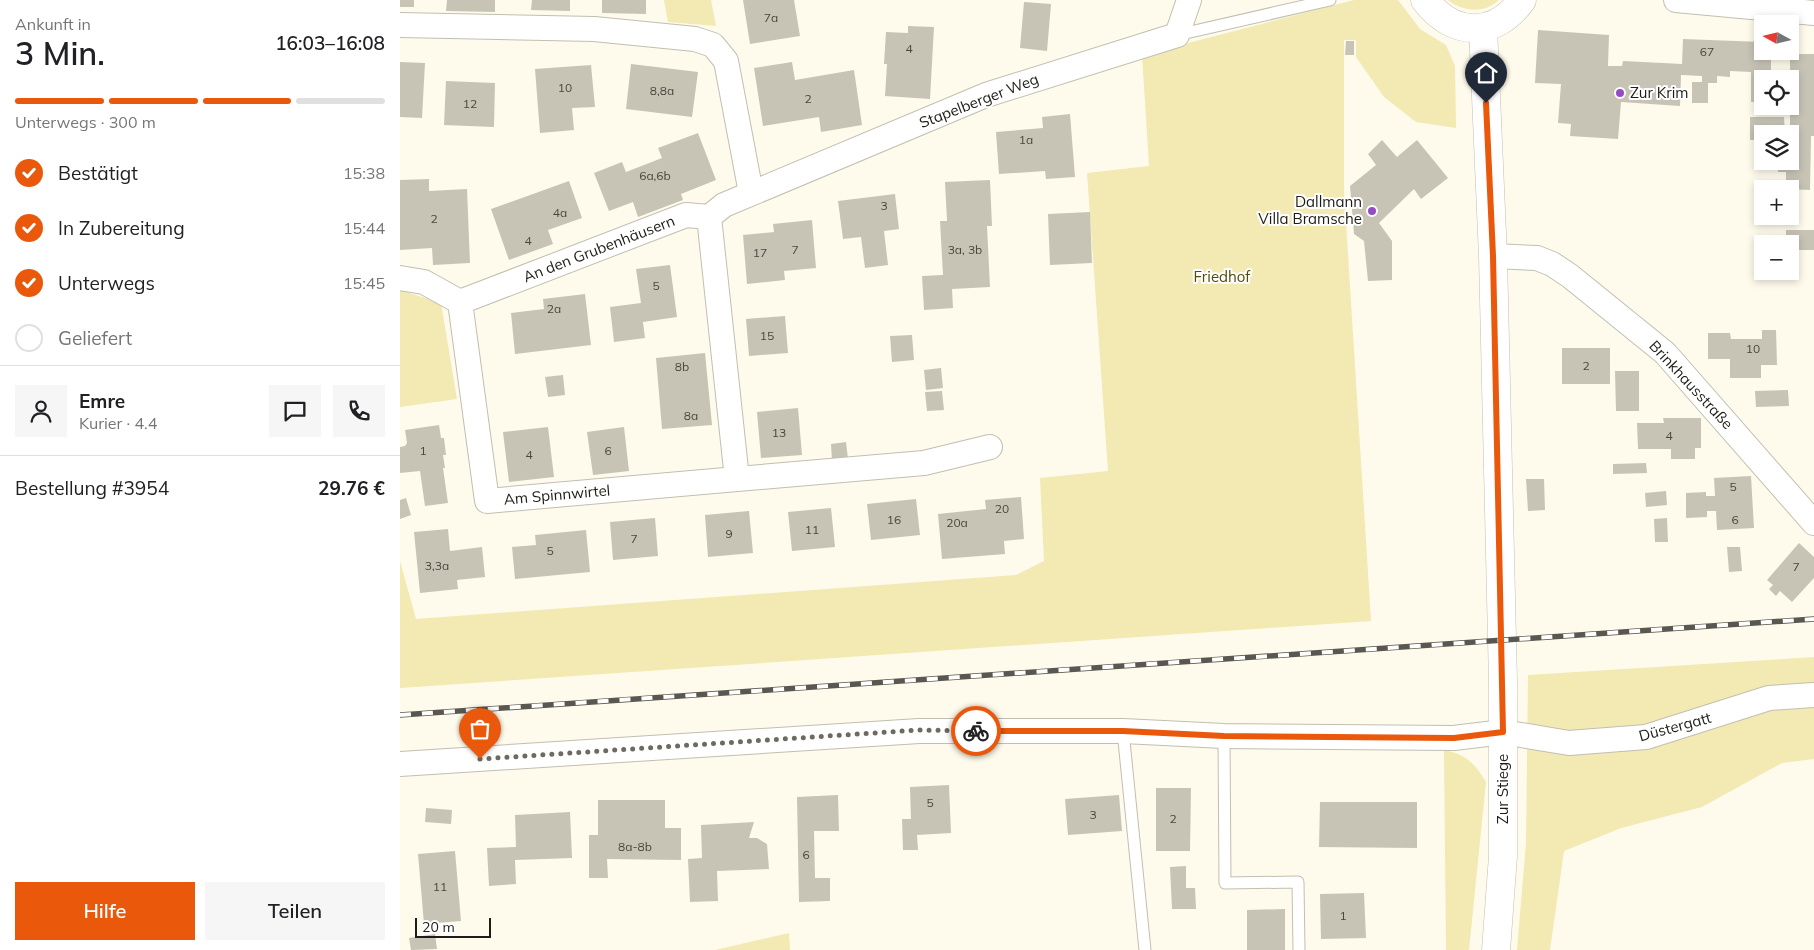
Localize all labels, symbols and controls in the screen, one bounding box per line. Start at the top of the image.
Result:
house number: 7a [764,10,778,25]
text: Ankunft in [15,14,91,34]
north arrow [1754,15,1799,60]
map controls [1754,15,1799,280]
text: 16:03–16:08 [275,31,385,55]
text: 3 Min. [15,33,105,73]
house number: 4 [905,41,913,56]
house number: 67 [1700,44,1714,59]
pin [1465,52,1507,103]
icon: home [1472,59,1500,87]
street label: Stapelberger Weg [916,69,1041,132]
button: locate [1754,70,1799,115]
house number: 10 [558,80,572,95]
house number: 8,8a [650,83,674,98]
place label: Zur Krim [1630,83,1689,102]
marker: Zur Krim [1614,87,1626,99]
house number: 2 [804,91,812,106]
house number: 12 [463,96,477,111]
text: Unterwegs · 300 m [15,112,156,132]
button: layers [1754,125,1799,170]
house number: 1a [1019,132,1033,147]
icon: check [15,159,43,187]
text: Bestätigt [58,161,138,185]
text: 15:38 [343,163,385,183]
house number: 6a,6b [639,168,671,183]
button: + [1754,180,1799,225]
place label: Dallmann Villa Bramsche [1258,192,1362,228]
house number: 3 [880,198,888,213]
house number: 4a [553,205,567,220]
marker: Dallmann Villa Bramsche [1366,205,1378,217]
house number: 2 [430,211,438,226]
street label: An den Grubenhäusern [520,211,677,286]
icon: check [15,214,43,242]
text: In Zubereitung [58,216,185,240]
text: 15:44 [343,218,385,238]
house number: 4 [524,233,532,248]
button: − [1754,235,1799,280]
house number: 7 [791,242,799,257]
house number: 3a, 3b [948,242,982,257]
house number: 17 [753,245,767,260]
park label: Friedhof [1194,267,1251,286]
icon: check [15,269,43,297]
text: Unterwegs [58,271,155,295]
text: 15:45 [343,273,385,293]
house number: 5 [652,278,660,293]
house number: 2a [547,301,561,316]
text: Geliefert [58,326,132,350]
house number: 15 [760,328,774,343]
street label: Brinkhausstraße [1645,336,1737,433]
house number: 10 [1746,341,1760,356]
house number: 2 [1582,358,1590,373]
house number: 8b [675,359,689,374]
button: person [15,385,67,437]
button: chat [269,385,321,437]
button: phone [333,385,385,437]
text: Emre [79,389,125,413]
house number: 8a [684,408,698,423]
text: Kurier · 4.4 [79,413,157,433]
house number: 13 [772,425,786,440]
house number: 4 [1665,428,1673,443]
house number: 1 [419,443,427,458]
house number: 6 [604,443,612,458]
house number: 4 [525,447,533,462]
text: Bestellung #3954 [15,476,169,500]
text: 29.76 € [318,476,385,500]
house number: 5 [1729,479,1737,494]
street label: Am Spinnwirtel [503,480,611,509]
house number: 20 [995,501,1009,516]
house number: 16 [887,512,901,527]
house number: 6 [1731,512,1739,527]
house number: 20a [946,515,968,530]
house number: 11 [805,522,819,537]
house number: 9 [725,526,733,541]
house number: 7 [630,531,638,546]
house number: 5 [546,543,554,558]
house number: 3,3a [425,558,449,573]
house number: 7 [1792,559,1800,574]
courier [951,706,1001,756]
pin [459,708,501,759]
street label: Düstergatt [1637,708,1713,745]
icon: bag [466,715,494,743]
icon: bike [962,717,990,745]
street label: Zur Stiege [1493,754,1512,824]
house number: 5 [926,795,934,810]
house number: 3 [1089,807,1097,822]
house number: 2 [1169,811,1177,826]
house number: 8a-8b [618,839,652,854]
house number: 6 [802,847,810,862]
house number: 11 [433,879,447,894]
button: Hilfe [15,882,195,940]
button: Teilen [205,882,385,940]
house number: 1 [1339,908,1347,923]
scale bar [415,915,491,938]
text: 20 m [422,918,455,936]

